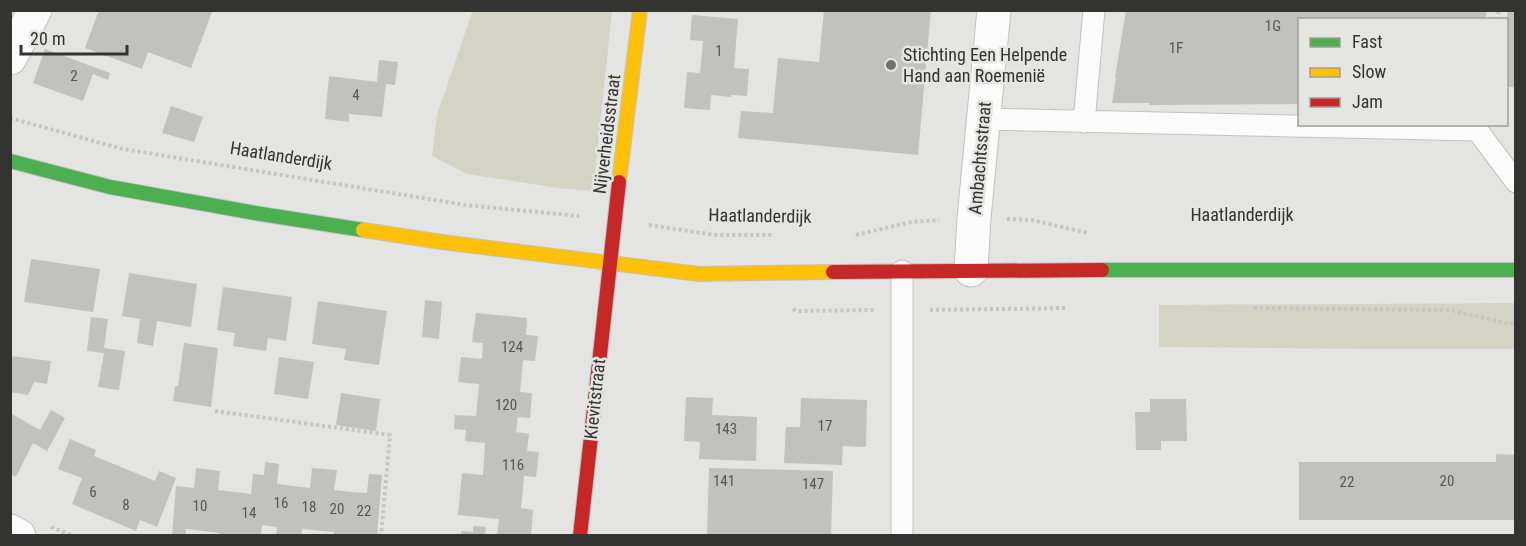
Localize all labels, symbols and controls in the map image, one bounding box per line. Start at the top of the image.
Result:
house number: 1G [1265,17,1281,35]
scale bar [21,18,128,56]
legend [1298,18,1508,126]
text: 20 m [30,28,65,49]
text: Fast [1352,31,1383,52]
house number: 1F [1169,39,1183,57]
house number: 1 [715,42,723,60]
place label: Stichting Een Helpende Hand aan Roemenië [903,44,1067,86]
marker: Stichting Een Helpende Hand aan Roemenië [884,58,898,72]
text: Slow [1352,61,1387,82]
house number: 2 [70,67,78,85]
street label: Nijverheidsstraat [589,73,624,195]
house number: 4 [352,86,360,104]
text: Jam [1352,91,1383,112]
street label: Ambachtsstraat [964,101,995,215]
street label: Haatlanderdijk [229,137,334,174]
street label: Haatlanderdijk [708,204,812,227]
street label: Haatlanderdijk [1190,204,1294,225]
house number: 124 [501,338,523,356]
street label: Kievitstraat [580,358,609,440]
house number: 120 [495,396,517,414]
house number: 17 [818,417,832,435]
house number: 143 [715,420,737,438]
house number: 116 [502,456,524,474]
house number: 141 [713,472,735,490]
house number: 20 [1440,472,1454,490]
house number: 22 [1340,473,1354,491]
house number: 147 [802,475,824,493]
house number: 6 [89,483,97,501]
house number: 16 [274,494,288,512]
house number: 8 [122,496,130,514]
house number: 10 [193,497,207,515]
house number: 18 [302,498,316,516]
house number: 20 [330,500,344,518]
house number: 22 [357,502,371,520]
house number: 14 [242,504,256,522]

